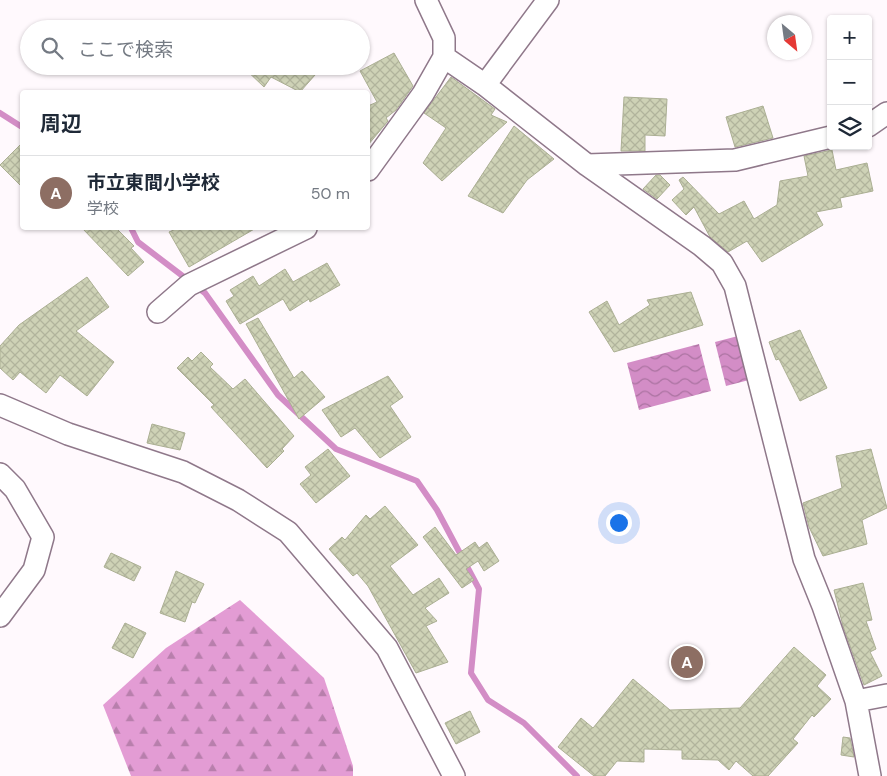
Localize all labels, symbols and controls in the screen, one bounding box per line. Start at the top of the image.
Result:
north arrow [767,15,812,60]
map controls [827,15,872,150]
button: + [827,15,872,60]
search box [20,20,370,75]
icon: search [38,34,66,62]
text: ここで検索 [78,37,173,62]
button: − [827,60,872,105]
button: layers [827,105,872,150]
text: 周辺 [40,110,82,138]
text: 市立東間小学校 [87,170,220,195]
text: A [50,183,62,204]
text: 50 m [311,183,350,204]
text: 学校 [87,198,119,219]
your location [606,510,632,536]
pin: A [671,643,703,681]

